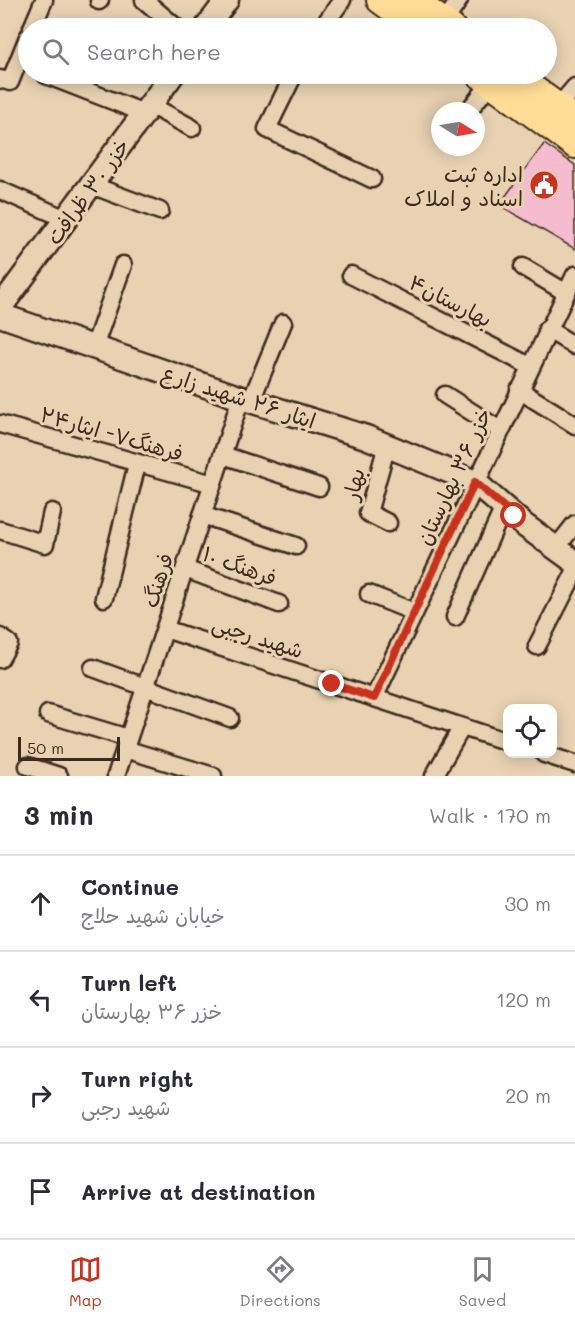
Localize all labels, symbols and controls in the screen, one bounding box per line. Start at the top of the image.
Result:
search box [18,18,557,84]
icon: search [39,35,72,68]
text: Search here [87,37,221,66]
north arrow [431,102,485,156]
street label: خزر ۳۰ ظرافت [39,133,135,249]
place label: اداره ثبت اسناد و املاک [404,160,523,211]
public building icon: اداره ثبت اسناد و املاک [528,169,560,201]
street label: بهارستان۴ [405,268,497,333]
street label: ایثار ۲۶ شهید زارع [158,358,319,436]
street label: فرهنگ۷- ایثار۲۴ [37,400,187,466]
street label: خزر ۳۶ بهارستان [409,403,497,549]
street label: بهار [336,465,371,505]
route start [500,502,526,528]
street label: فرهنگ ۱۰ [199,539,281,591]
street label: فرهنگ [136,549,178,611]
street label: شهید رجبی [208,609,307,665]
route end [318,670,344,696]
map controls [503,704,557,758]
button: locate [503,704,557,758]
scale bar [18,734,120,762]
text: 50 m [27,737,64,758]
text: 3 min [24,798,93,832]
text: Walk · 170 m [429,802,551,828]
text: Continue [81,872,179,901]
icon: ahead [24,887,57,920]
text: 30 m [505,890,551,916]
text: خیابان شهید حلاج [81,902,225,928]
text: Turn left [81,968,177,997]
icon: left [24,983,57,1016]
text: 120 m [496,986,551,1012]
text: خزر ۳۶ بهارستان [81,998,222,1024]
text: Turn right [81,1064,193,1093]
icon: right [24,1079,57,1112]
text: 20 m [505,1082,551,1108]
text: شهید رجبی [81,1094,171,1120]
icon: arrive [24,1175,57,1208]
text: Arrive at destination [81,1177,316,1206]
tab: Map [69,1253,102,1310]
tab: Directions [240,1253,321,1310]
tab: Saved [459,1253,506,1310]

